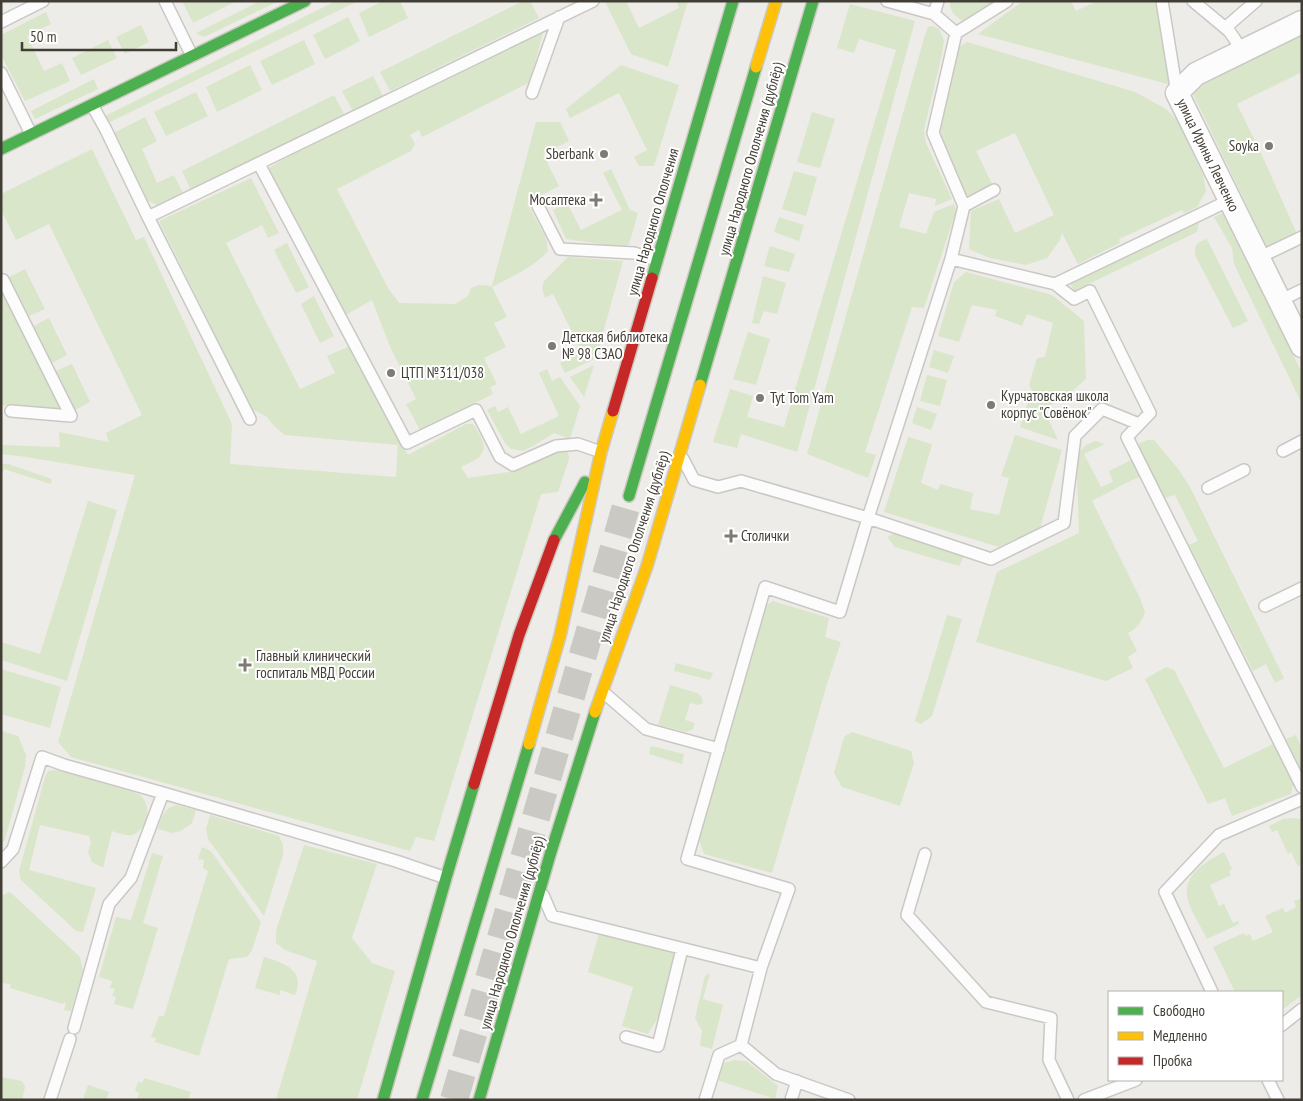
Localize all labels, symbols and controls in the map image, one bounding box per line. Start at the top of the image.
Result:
scale bar [22,20,176,52]
text: 50 m [30,27,56,46]
street label: улица Народного Ополчения (дублёр) [714,59,787,258]
street label: улица Ирины Левченко [1173,95,1244,214]
place label: Soyka [1229,136,1259,155]
marker: Soyka [1263,140,1275,152]
place label: Sberbank [546,144,594,163]
street label: улица Народного Ополчения [622,146,683,298]
marker: Sberbank [598,148,610,160]
place label: Мосаптека [530,190,586,209]
marker: Мосаптека [590,194,602,206]
place label: Детская библиотека № 98 СЗАО [562,327,668,363]
marker: Детская библиотека № 98 СЗАО [546,340,558,352]
place label: ЦТП №311/038 [401,363,484,382]
marker: ЦТП №311/038 [385,367,397,379]
place label: Курчатовская школа корпус "Совёнок" [1001,386,1109,422]
place label: Tyt Tom Yam [770,388,834,407]
marker: Tyt Tom Yam [754,392,766,404]
marker: Курчатовская школа корпус "Совёнок" [985,399,997,411]
street label: улица Народного Ополчения (дублёр) [594,448,674,645]
place label: Столички [741,526,789,545]
marker: Столички [725,530,737,542]
place label: Главный клинический госпиталь МВД России [256,646,375,682]
marker: Главный клинический госпиталь МВД России [238,658,252,672]
street label: улица Народного Ополчения (дублёр) [475,833,548,1032]
legend [1108,991,1283,1081]
text: Свободно [1153,1001,1205,1020]
text: Медленно [1153,1026,1207,1045]
text: Пробка [1153,1051,1192,1070]

